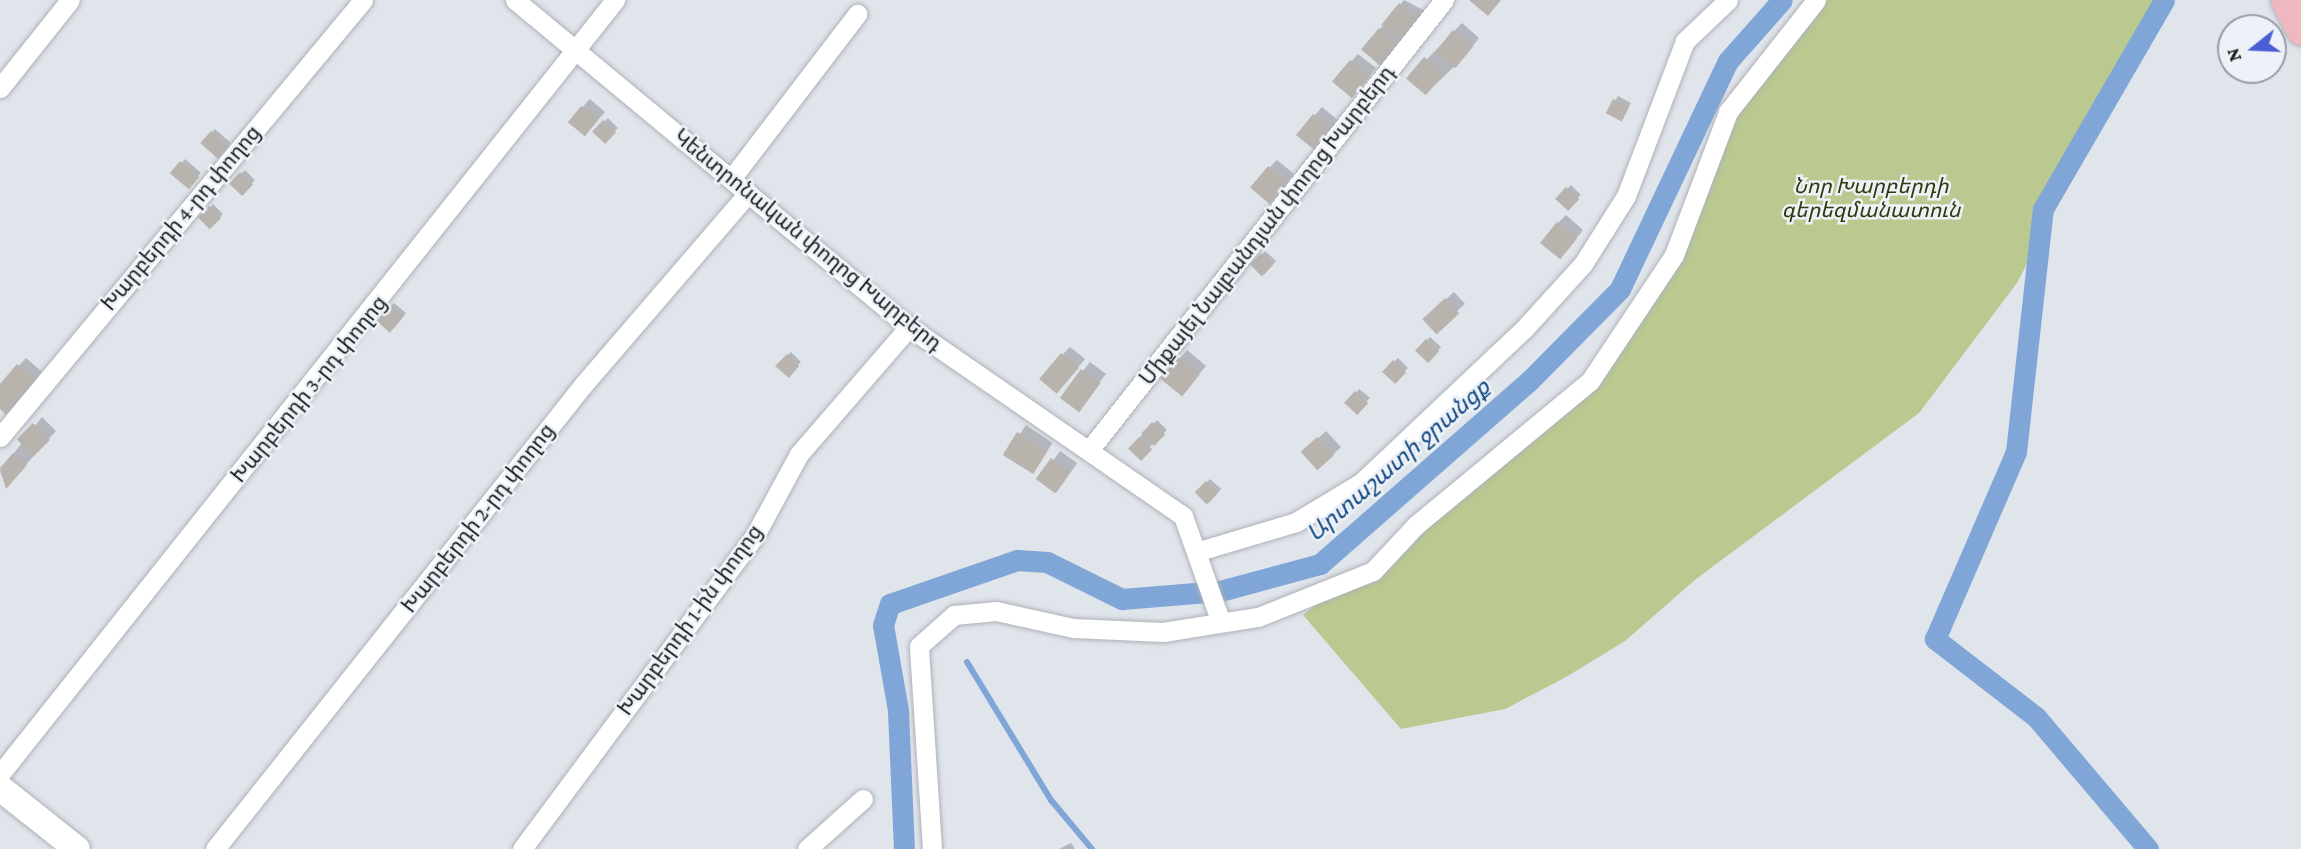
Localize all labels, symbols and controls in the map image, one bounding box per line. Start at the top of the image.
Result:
north arrow [2217,14,2287,84]
text: N [2221,46,2245,64]
street label: Միքայել Նալբանդյան փողոց Խարբերդ [1134,60,1400,390]
street label: Խարբերդի 4-րդ փողոց [96,120,266,316]
street label: Կենտրոնական փողոց Խարբերդ [669,124,947,356]
park label: Նոր Խարբերդի գերեզմանատուն [1782,173,1960,223]
street label: Խարբերդի 3-րդ փողոց [226,290,392,488]
water label: Արտաշատի ջրանցք [1301,373,1495,547]
street label: Խարբերդի 2-րդ փողոց [396,418,560,618]
street label: Խարբերդի 1-ին փողոց [612,520,768,720]

